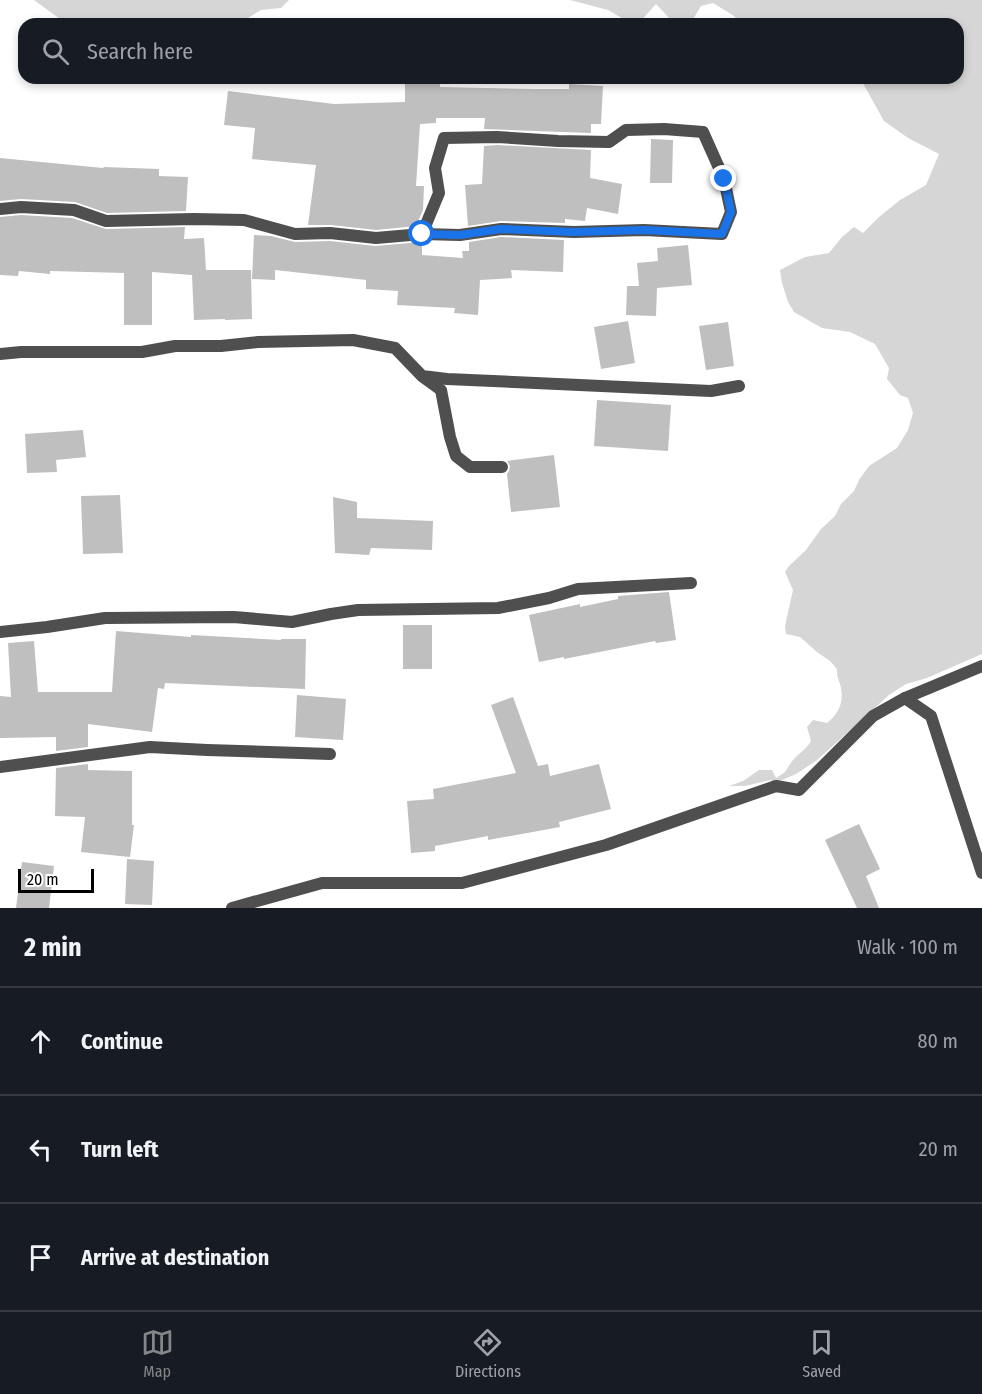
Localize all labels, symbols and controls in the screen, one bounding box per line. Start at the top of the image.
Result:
search box [18,18,964,84]
icon: search [39,35,72,68]
text: Search here [87,38,193,65]
route end [710,165,736,191]
route start [408,220,434,246]
scale bar [18,866,94,894]
text: 20 m [27,870,58,889]
text: 2 min [24,932,82,963]
text: Walk · 100 m [857,935,958,959]
icon: ahead [24,1025,57,1058]
text: Continue [81,1028,163,1055]
text: 80 m [918,1029,958,1053]
icon: left [24,1133,57,1166]
text: Turn left [81,1136,159,1163]
text: 20 m [919,1137,958,1161]
icon: arrive [24,1241,57,1274]
text: Arrive at destination [81,1244,269,1271]
tab: Map [141,1326,174,1381]
tab: Directions [455,1326,521,1381]
tab: Saved [802,1326,841,1381]

